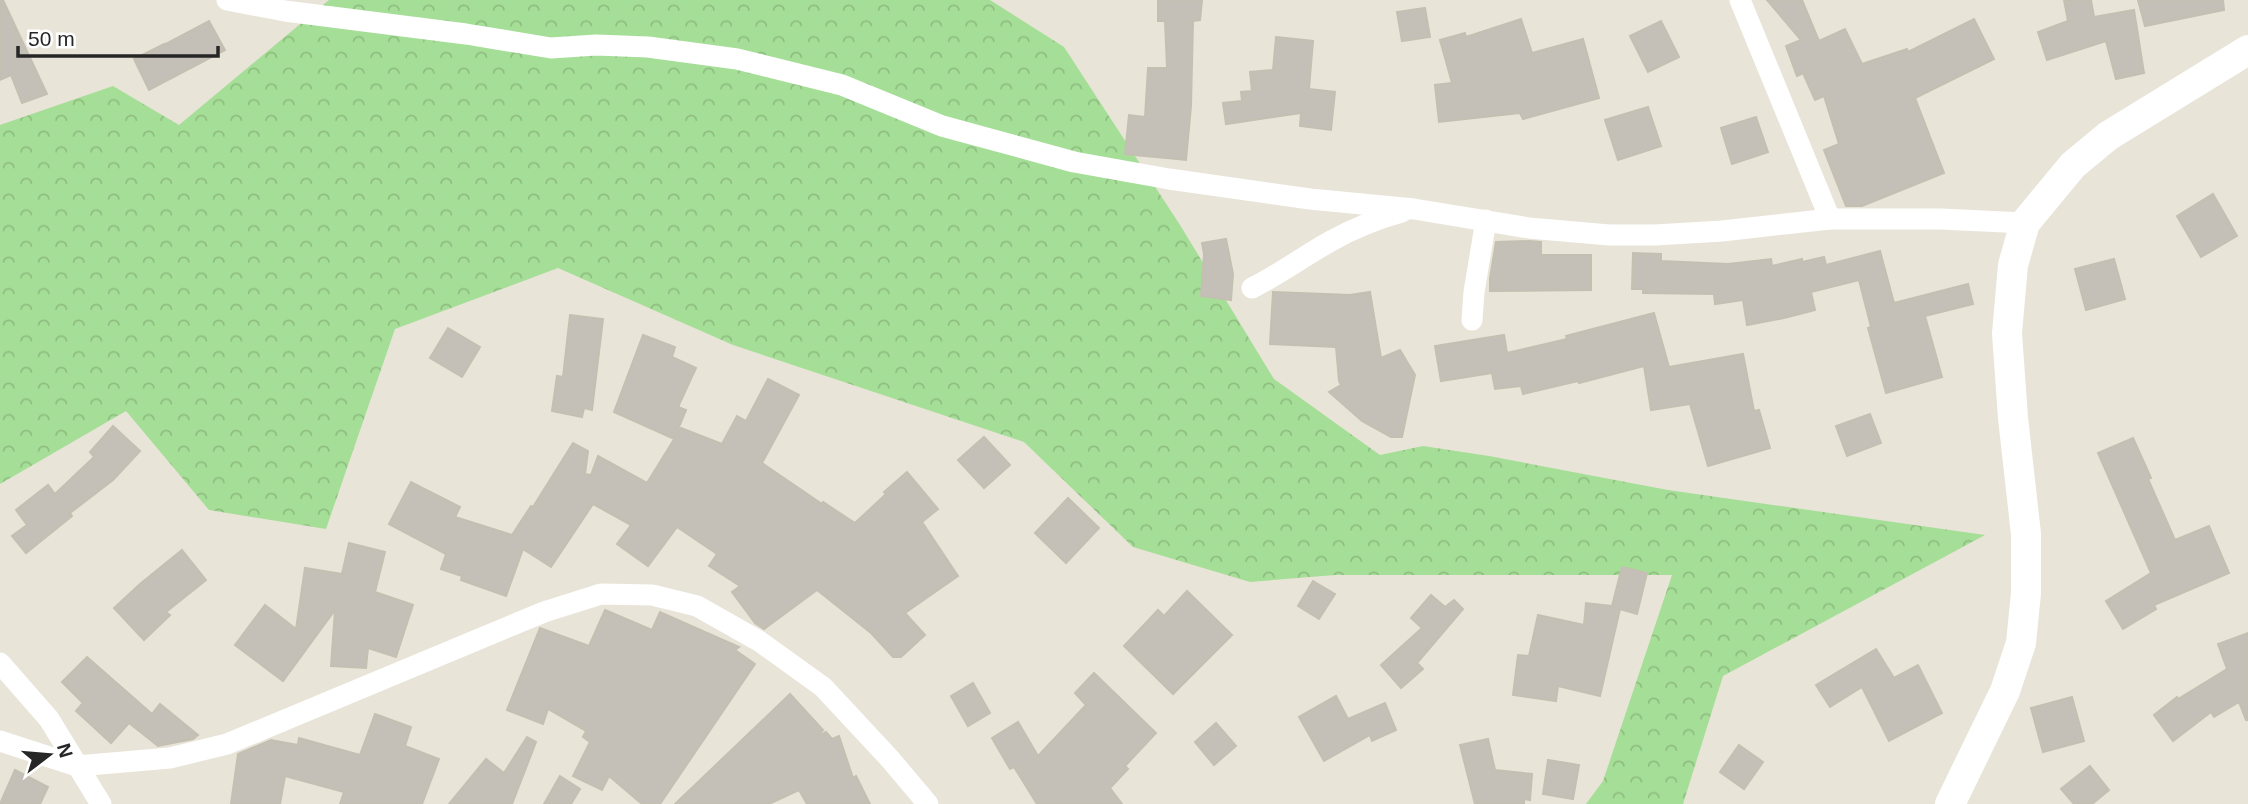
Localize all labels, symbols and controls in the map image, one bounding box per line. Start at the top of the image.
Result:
scale bar [18,14,217,58]
text: 50 m [28,27,75,50]
north arrow [14,720,84,790]
text: N [53,741,77,760]

